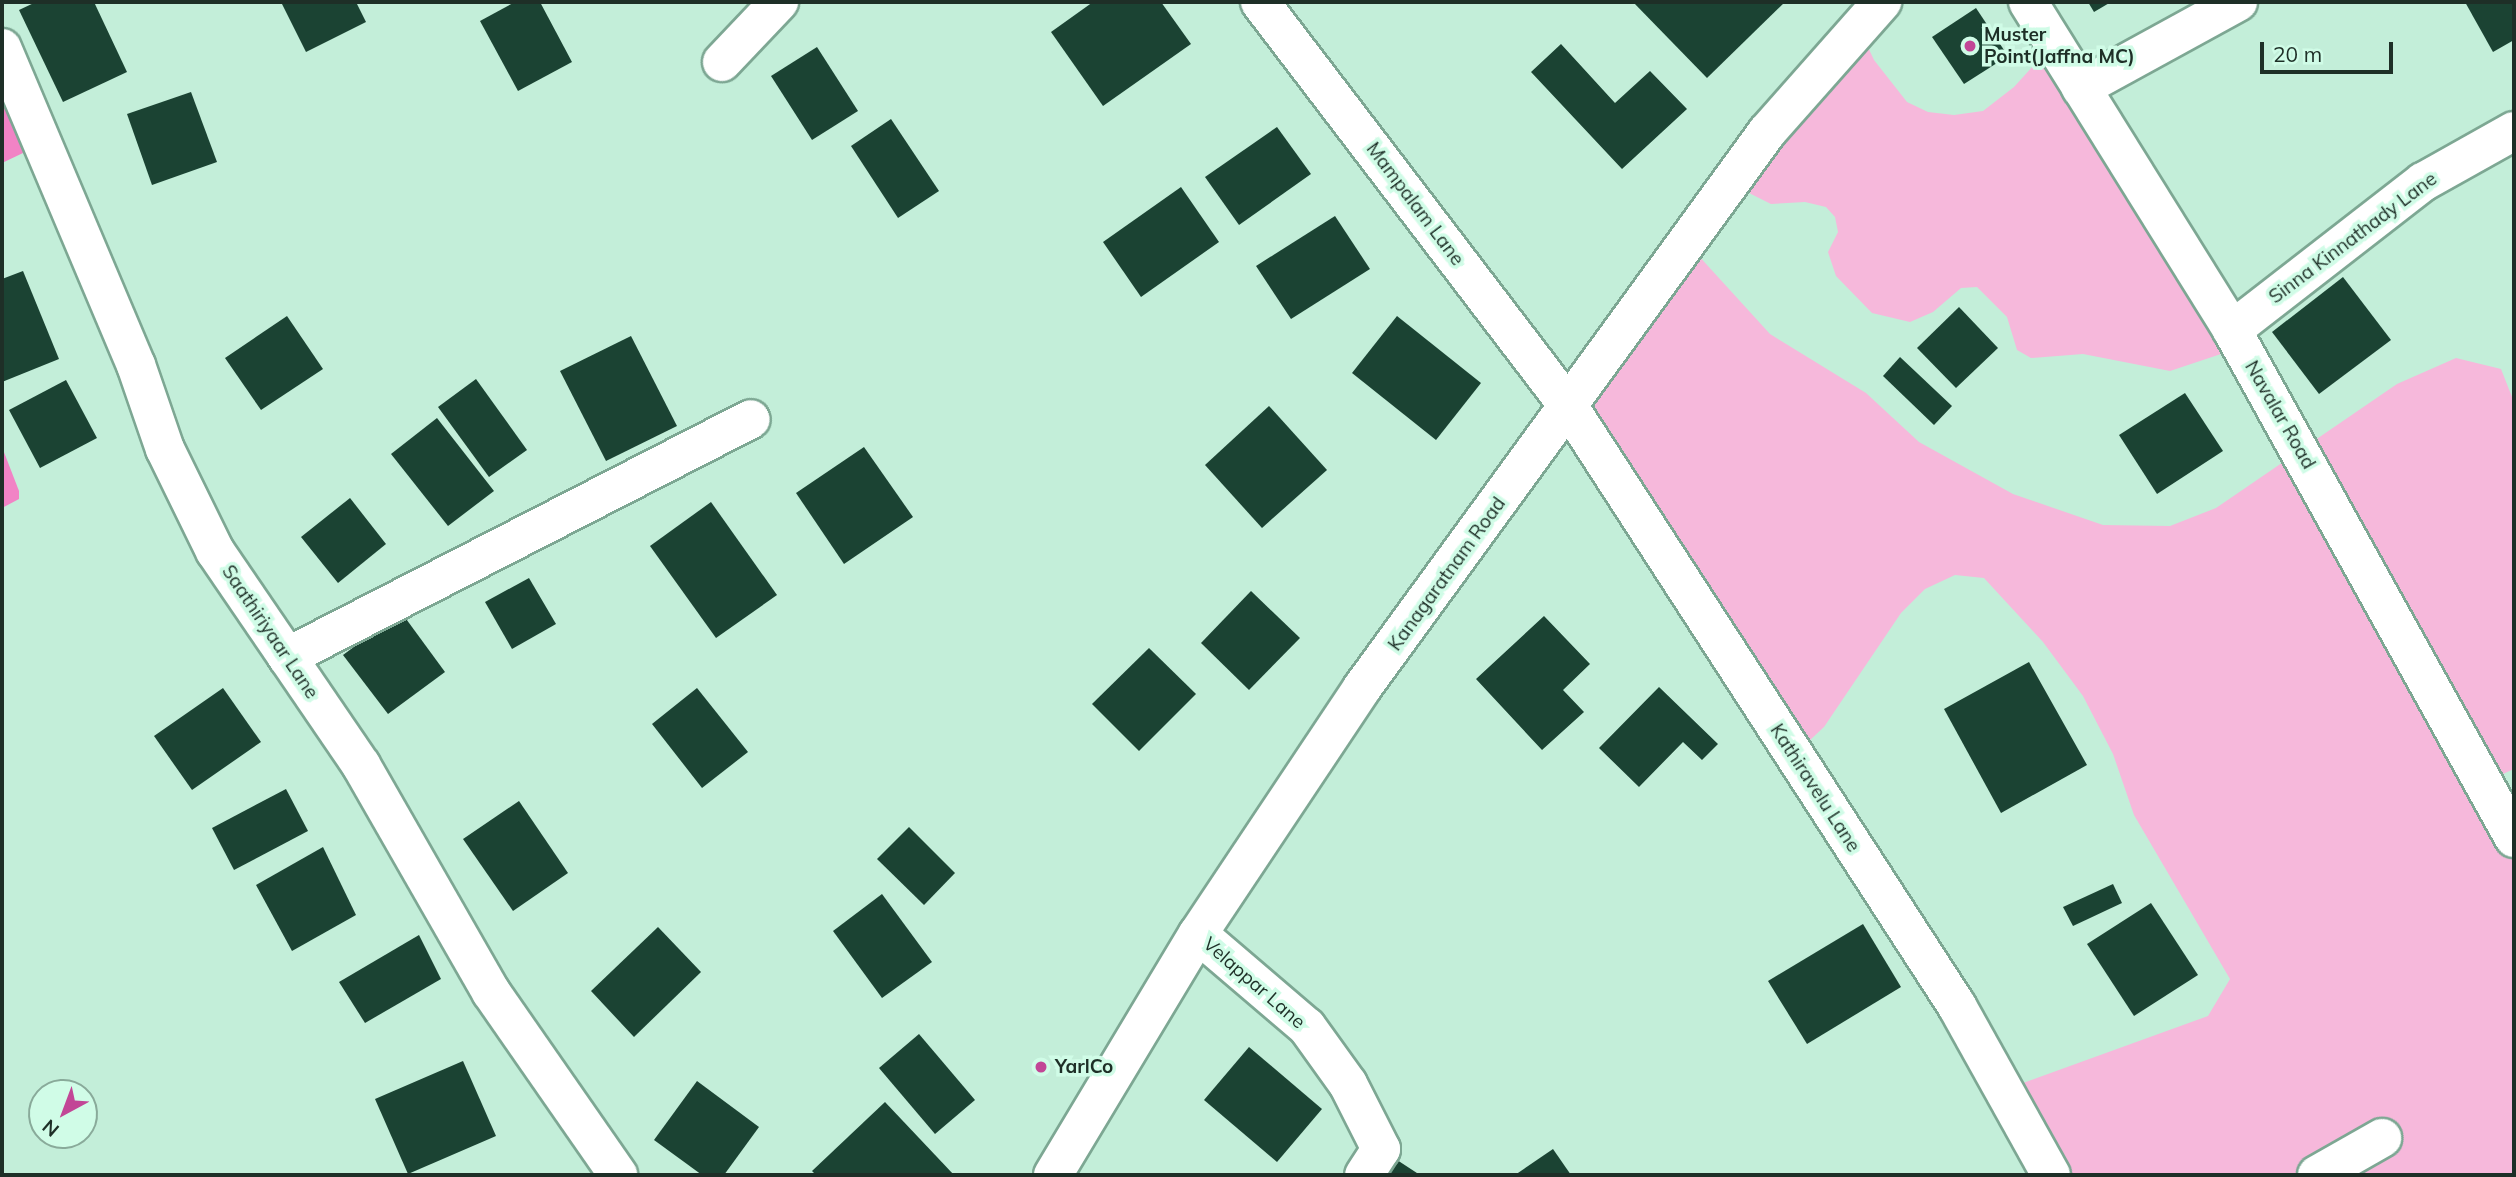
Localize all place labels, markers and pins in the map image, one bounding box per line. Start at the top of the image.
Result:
place label: Muster Point(Jaffna MC) [1984,24,2135,68]
marker: Muster Point(Jaffna MC) [1962,38,1978,54]
place label: YarlCo [1055,1056,1113,1078]
marker: YarlCo [1033,1059,1049,1075]

